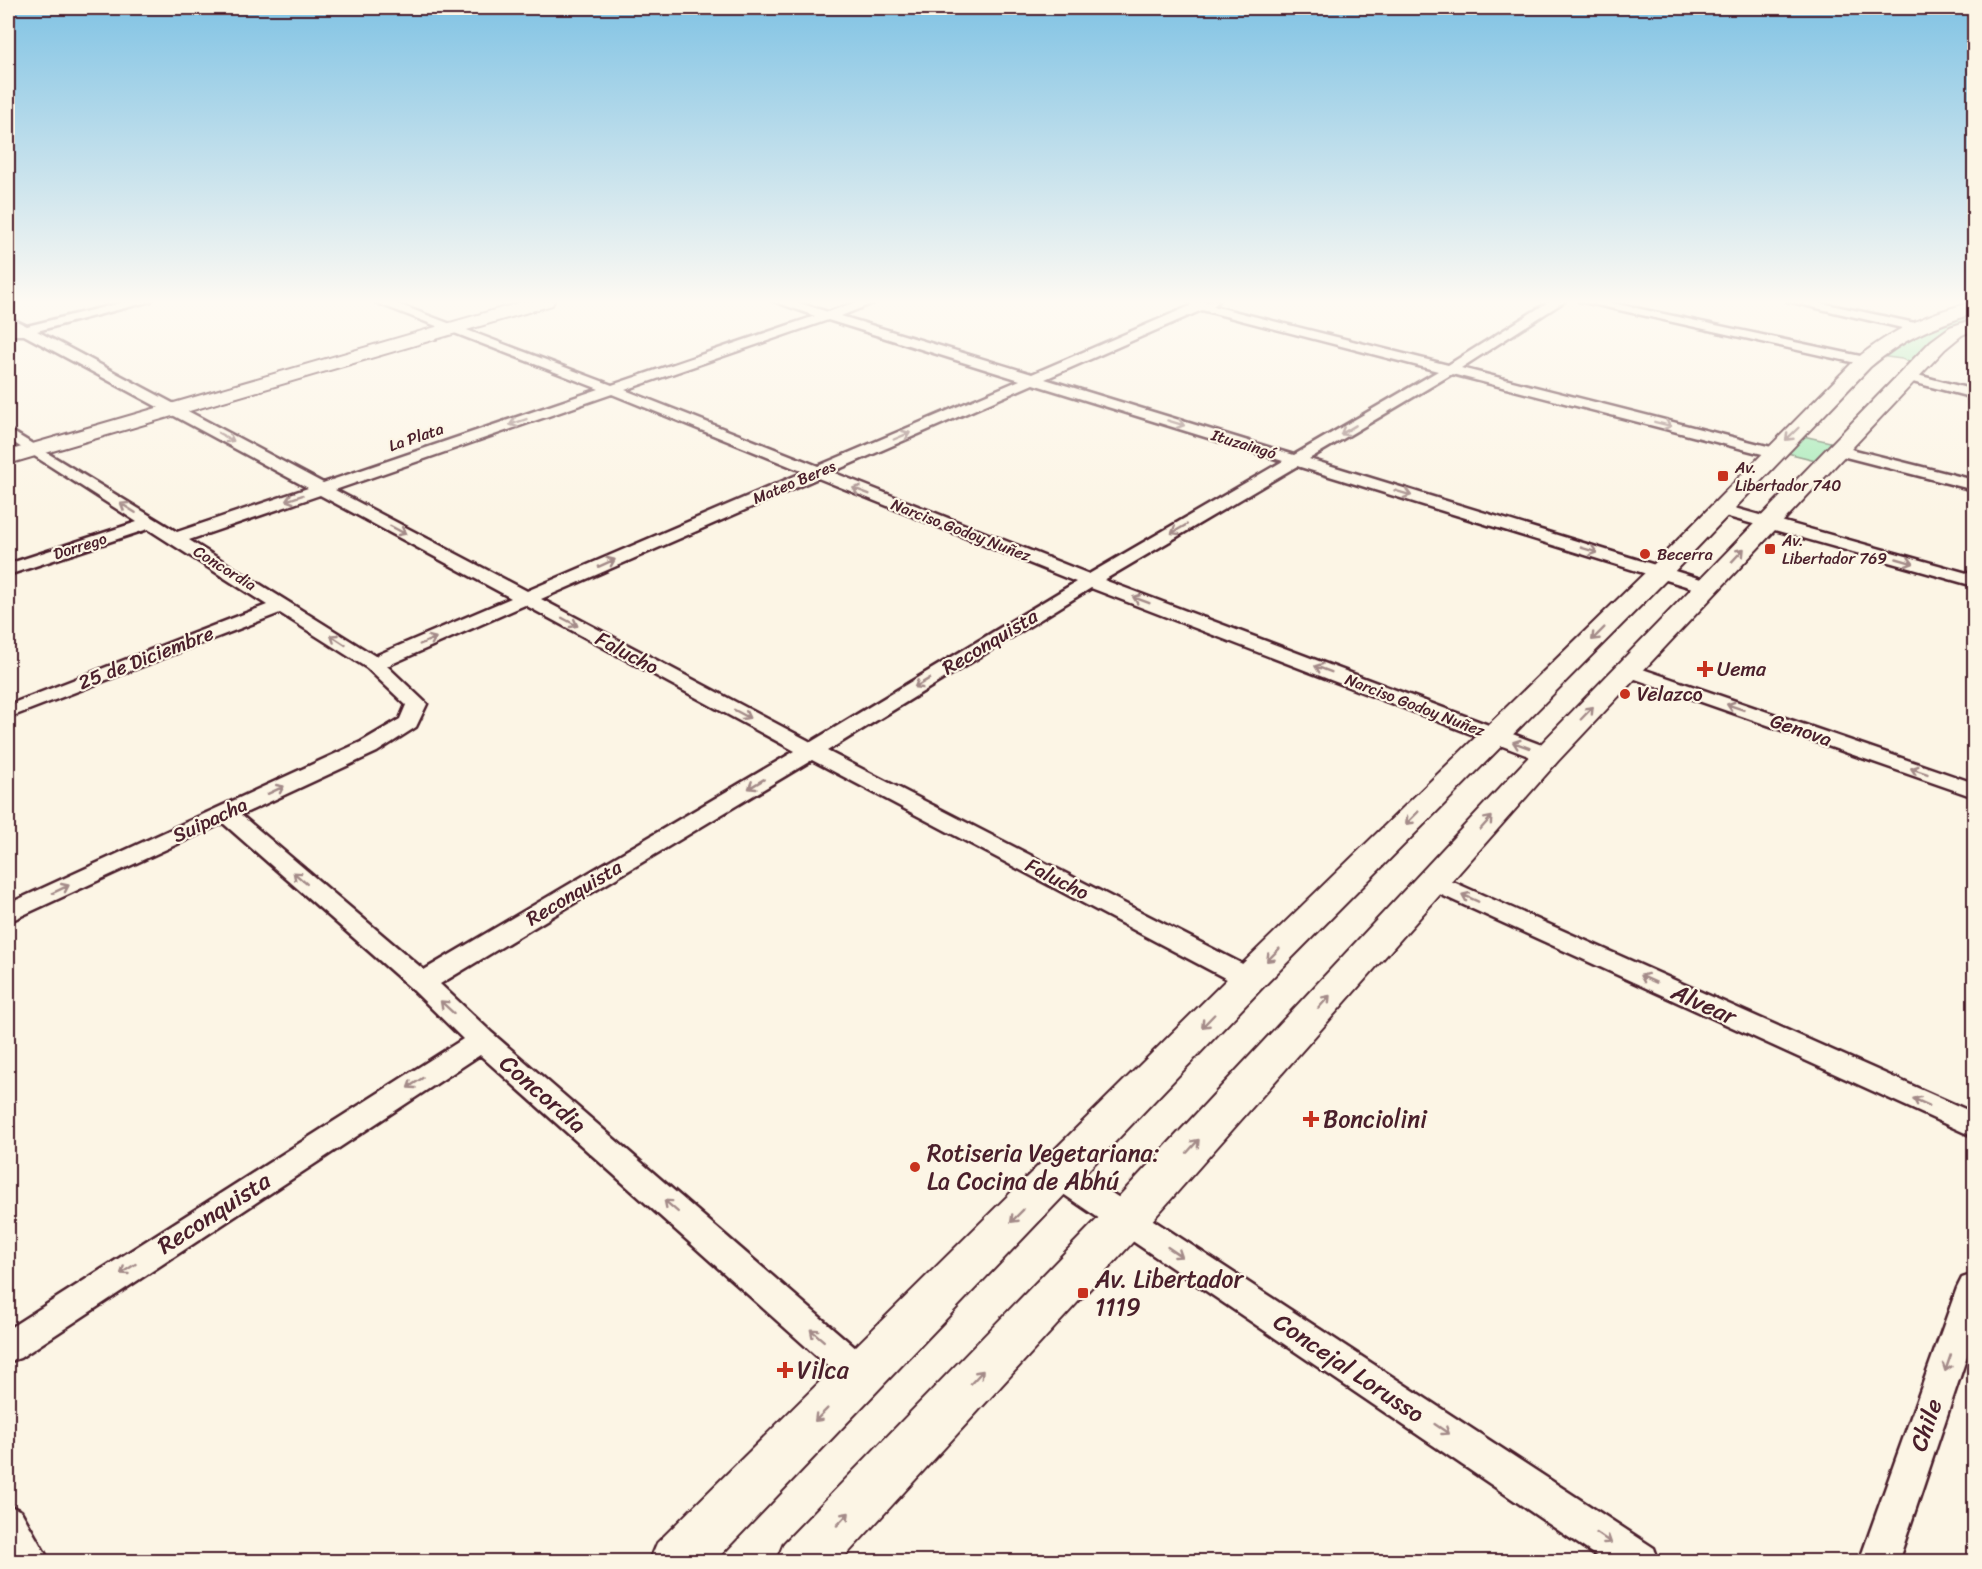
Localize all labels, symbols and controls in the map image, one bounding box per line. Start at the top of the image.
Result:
street label: La Plata [385,414,447,460]
one-way arrow [509,417,528,428]
one-way arrow [1166,418,1185,429]
one-way arrow [1653,418,1672,430]
street label: Ituzaingó [1207,420,1281,468]
one-way arrow [1340,424,1357,436]
one-way arrow [1784,427,1799,441]
one-way arrow [892,430,911,441]
one-way arrow [217,432,235,443]
street label: Mateo Beres [748,451,841,513]
place label: Av. Libertador 740 [1734,453,1841,500]
marker: Av. Libertador 740 [1716,469,1730,483]
one-way arrow [852,485,871,496]
one-way arrow [1393,488,1412,499]
street label: Narciso Godoy Nuñez [887,490,1036,570]
one-way arrow [285,494,304,505]
one-way arrow [120,501,137,513]
one-way arrow [1171,523,1188,535]
street label: Dorrego [49,524,111,568]
one-way arrow [389,524,406,536]
place label: Av. Libertador 769 [1781,526,1887,573]
street label: Concordia [188,537,262,599]
place label: Becerra [1657,540,1713,569]
marker: Av. Libertador 769 [1763,542,1777,556]
one-way arrow [1579,545,1598,556]
marker: Becerra [1638,547,1652,561]
one-way arrow [1731,547,1745,562]
one-way arrow [1895,556,1914,568]
one-way arrow [598,557,616,569]
one-way arrow [1132,594,1150,605]
street label: Reconquista [935,599,1046,685]
street label: 25 de Diciembre [73,616,219,700]
one-way arrow [561,616,578,628]
street label: Falucho [589,622,665,684]
one-way arrow [1590,627,1605,642]
one-way arrow [330,634,347,646]
one-way arrow [419,634,437,645]
place label: Uema [1717,652,1767,687]
marker: Uema [1698,662,1712,676]
one-way arrow [1314,663,1333,674]
street label: Narciso Godoy Nuñez [1341,665,1490,745]
one-way arrow [914,677,931,690]
place label: Velazco [1637,677,1703,712]
marker: Velazco [1618,687,1632,701]
one-way arrow [1726,701,1745,712]
street label: Genova [1766,703,1836,757]
one-way arrow [1580,705,1594,720]
one-way arrow [733,708,750,720]
one-way arrow [1512,739,1531,750]
one-way arrow [1910,764,1929,775]
one-way arrow [748,779,765,791]
one-way arrow [266,784,284,795]
street label: Suipacha [166,787,254,853]
one-way arrow [1404,811,1419,826]
one-way arrow [1479,815,1493,830]
street label: Falucho [1019,848,1095,910]
street label: Reconquista [519,850,630,936]
one-way arrow [292,872,308,885]
one-way arrow [51,883,69,894]
one-way arrow [1462,892,1480,904]
one-way arrow [1266,948,1280,963]
street label: Alvear [1663,971,1745,1037]
one-way arrow [1639,972,1657,984]
one-way arrow [1317,994,1331,1009]
one-way arrow [439,1000,454,1014]
one-way arrow [1201,1013,1215,1028]
street label: Concordia [489,1044,597,1144]
one-way arrow [407,1078,424,1090]
one-way arrow [1913,1096,1931,1108]
place label: Bonciolini [1323,1098,1428,1140]
marker: Bonciolini [1304,1112,1318,1126]
place label: Rotiseria Vegetariana: La Cocina de Abhú [927,1132,1160,1202]
one-way arrow [1186,1139,1200,1154]
street label: Reconquista [149,1160,280,1266]
marker: Rotiseria Vegetariana: La Cocina de Abhú [908,1160,922,1174]
one-way arrow [664,1199,679,1213]
one-way arrow [1009,1208,1024,1223]
one-way arrow [1166,1246,1183,1258]
place label: Av. Libertador 1119 [1094,1258,1245,1328]
one-way arrow [120,1264,137,1276]
marker: Av. Libertador 1119 [1076,1286,1090,1300]
street label: Concejal Lorusso [1265,1302,1434,1434]
one-way arrow [810,1328,825,1342]
place label: Vilca [797,1349,850,1391]
one-way arrow [1942,1353,1953,1372]
marker: Vilca [778,1363,792,1377]
one-way arrow [970,1370,984,1385]
street label: Chile [1897,1393,1955,1457]
one-way arrow [814,1407,828,1422]
one-way arrow [1433,1424,1450,1436]
one-way arrow [836,1512,850,1527]
one-way arrow [1596,1531,1613,1544]

